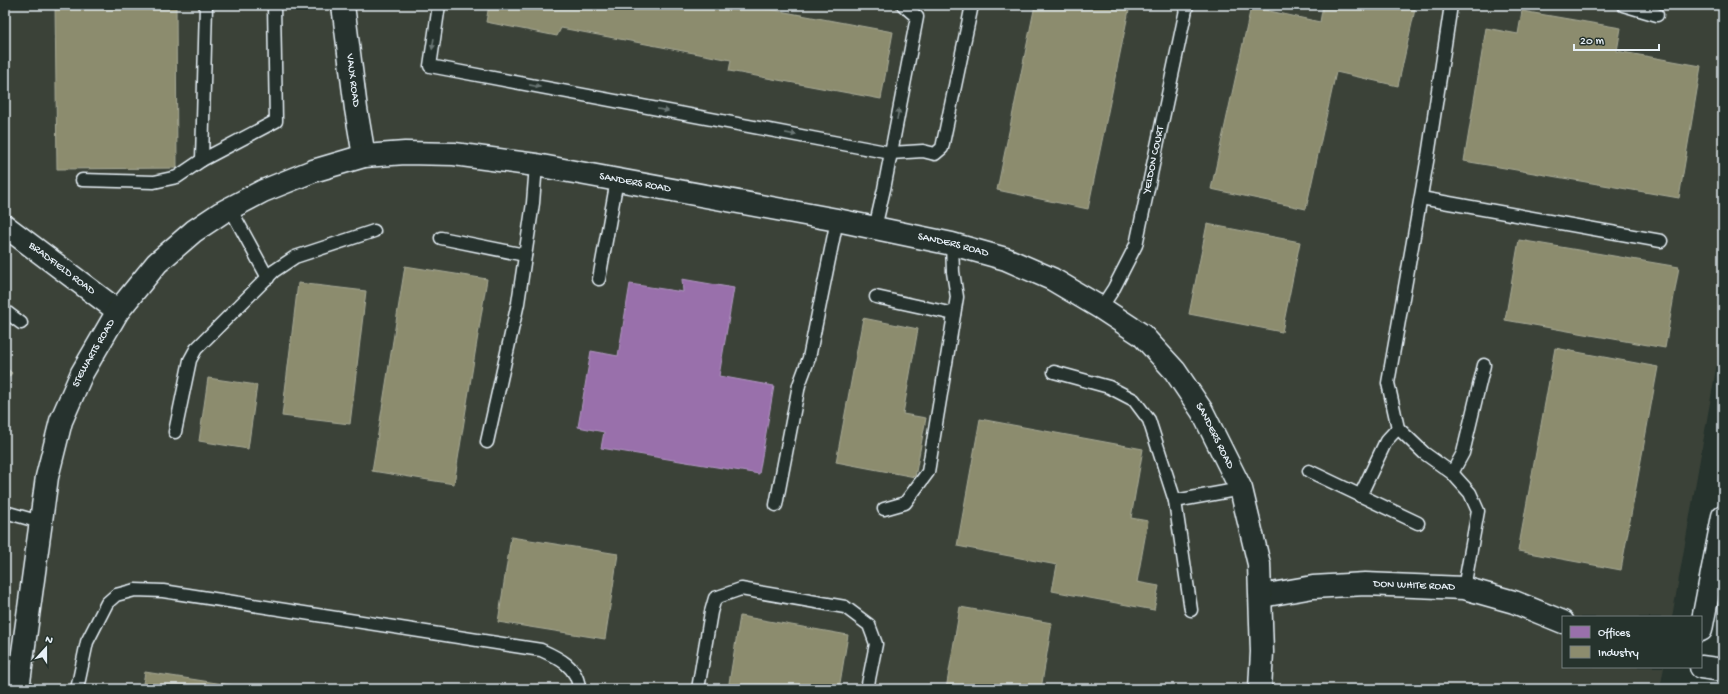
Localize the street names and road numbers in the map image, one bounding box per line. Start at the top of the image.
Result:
street label: VAUX ROAD [343,52,362,109]
street label: YELDON COURT [1141,125,1167,196]
street label: SANDERS ROAD [598,171,673,196]
street label: SANDERS ROAD [917,231,990,260]
street label: BRADFIELD ROAD [25,239,98,298]
street label: STEWARTS ROAD [70,317,118,389]
street label: SANDERS ROAD [1192,401,1236,472]
street label: DON WHITE ROAD [1372,578,1456,594]

